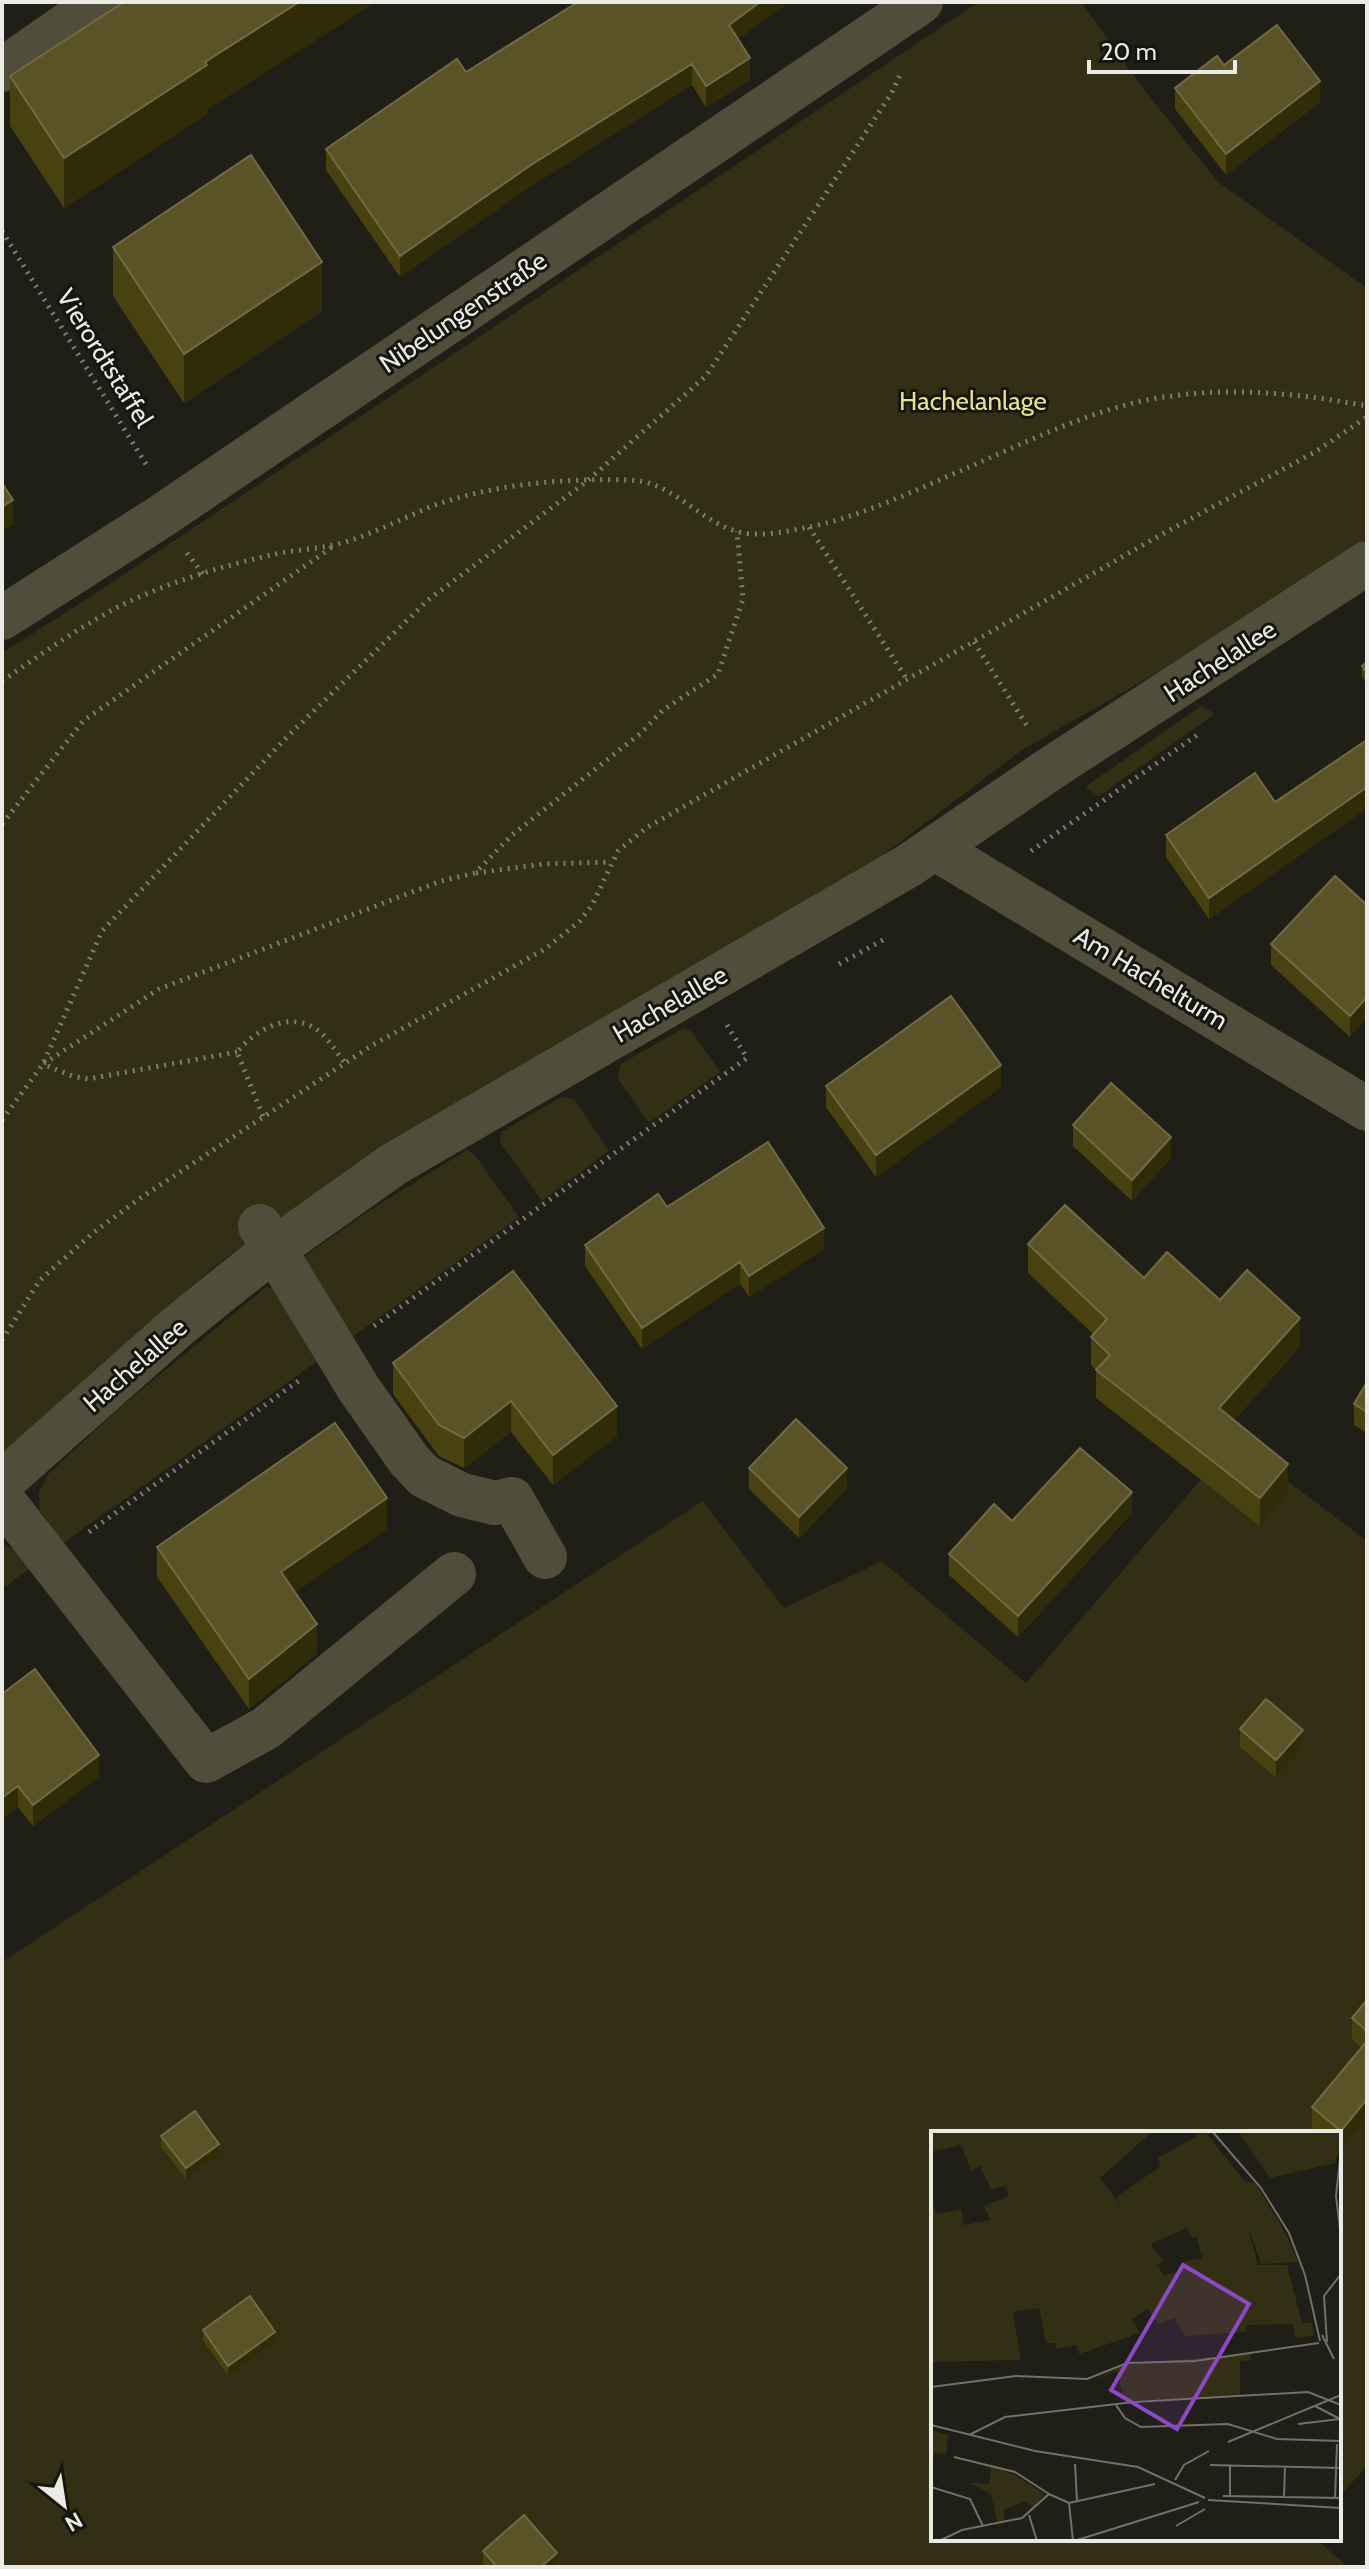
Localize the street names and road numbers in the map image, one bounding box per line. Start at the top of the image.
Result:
street label: Nibelungenstraße [373,244,553,380]
street label: Vierordtstaffel [50,283,160,433]
street label: Hachelallee [1158,613,1282,709]
street label: Am Hachelturm [1068,920,1234,1036]
street label: Hachelallee [607,958,733,1050]
street label: Hachelallee [77,1311,193,1419]

